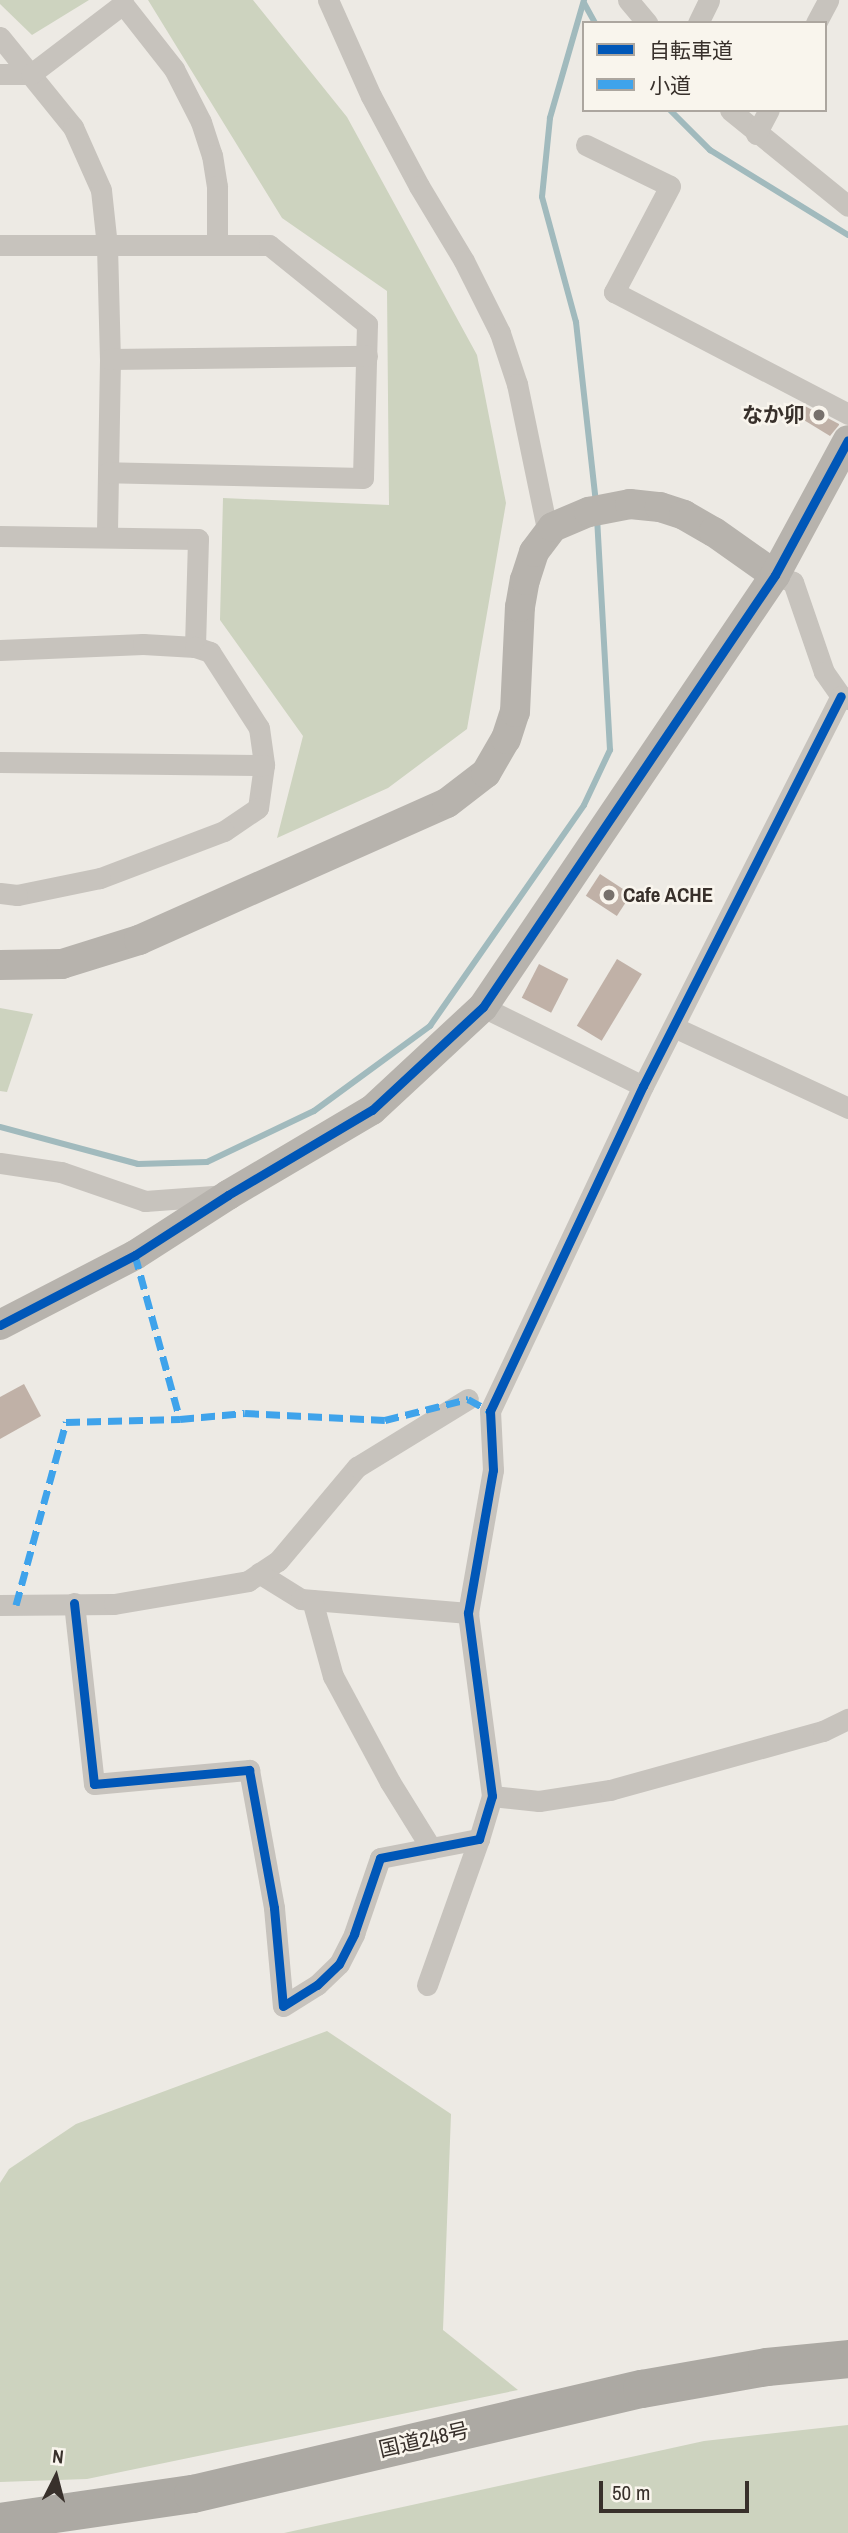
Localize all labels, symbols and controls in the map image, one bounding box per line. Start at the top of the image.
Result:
legend [582,21,827,112]
text: 自転車道 [649,36,733,65]
text: 小道 [649,71,691,100]
place label: なか卯 [742,402,805,428]
marker: なか卯 [811,407,827,423]
place label: Cafe ACHE [623,882,714,908]
marker: Cafe ACHE [601,887,617,903]
street label: 国道248号 [376,2417,472,2463]
north arrow [21,2442,91,2512]
text: N [51,2443,65,2470]
scale bar [603,2466,754,2510]
text: 50 m [612,2478,650,2507]

